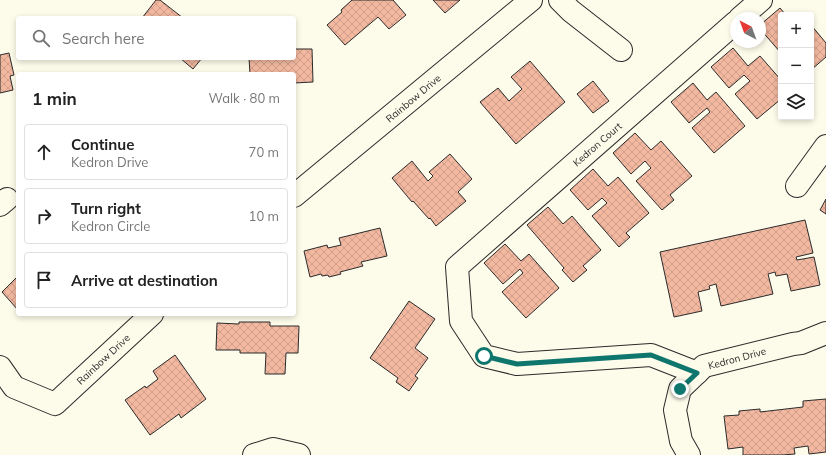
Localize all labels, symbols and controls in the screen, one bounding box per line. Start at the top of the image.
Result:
north arrow [730,12,766,48]
map controls [778,12,814,120]
button: + [778,12,814,48]
search box [16,16,296,60]
icon: search [30,27,52,49]
text: Search here [62,29,144,48]
button: − [778,48,814,84]
street label: Rainbow Drive [383,71,444,125]
button: layers [778,84,814,120]
text: 1 min [32,88,77,109]
text: Walk · 80 m [209,90,280,106]
street label: Kedron Court [570,119,625,169]
text: Continue [71,135,134,154]
icon: ahead [33,141,55,163]
text: 70 m [249,144,279,160]
text: Kedron Drive [71,154,148,170]
text: Turn right [71,199,141,218]
icon: right [33,205,55,227]
text: 10 m [249,208,279,224]
text: Kedron Circle [71,218,150,234]
icon: arrive [33,269,55,291]
text: Arrive at destination [71,271,218,290]
street label: Rainbow Drive [74,331,133,387]
street label: Kedron Drive [707,344,768,372]
route start [475,347,493,365]
route end [671,380,689,398]

